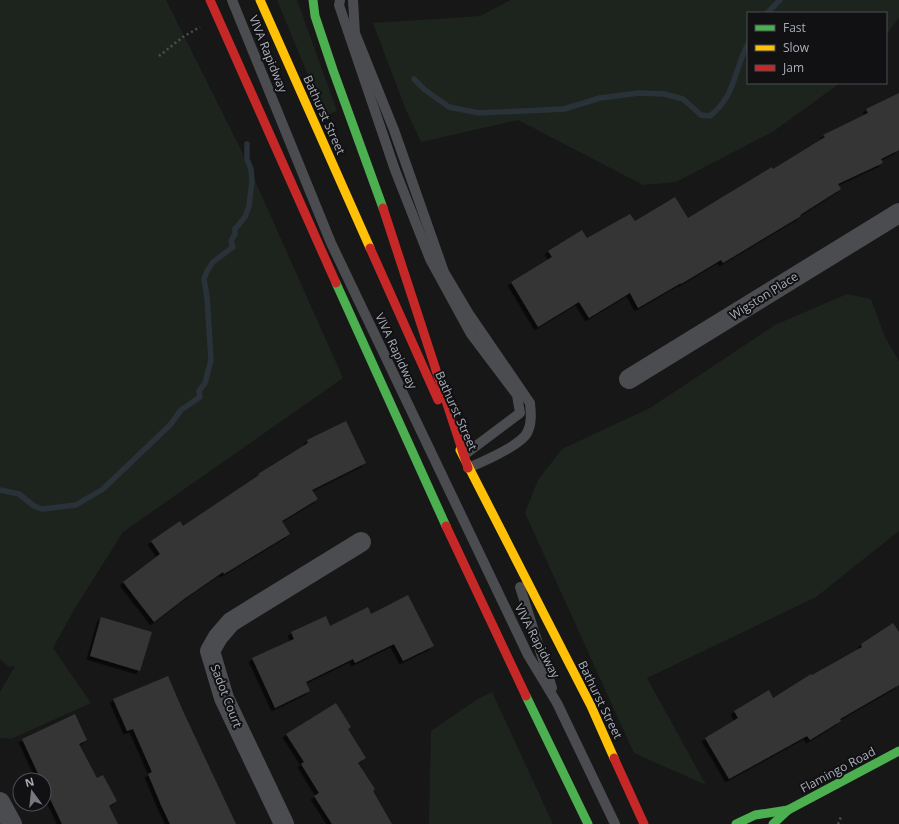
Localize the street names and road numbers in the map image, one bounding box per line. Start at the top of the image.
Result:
street label: VIVA Rapidway [245,13,292,96]
street label: Bathurst Street [299,73,349,157]
street label: Wigston Place [726,268,801,323]
street label: VIVA Rapidway [371,310,422,392]
street label: Bathurst Street [431,369,481,453]
street label: VIVA Rapidway [511,601,565,682]
street label: Bathurst Street [574,658,627,742]
street label: Sadot Court [207,662,246,730]
street label: Flamingo Road [797,743,878,797]

